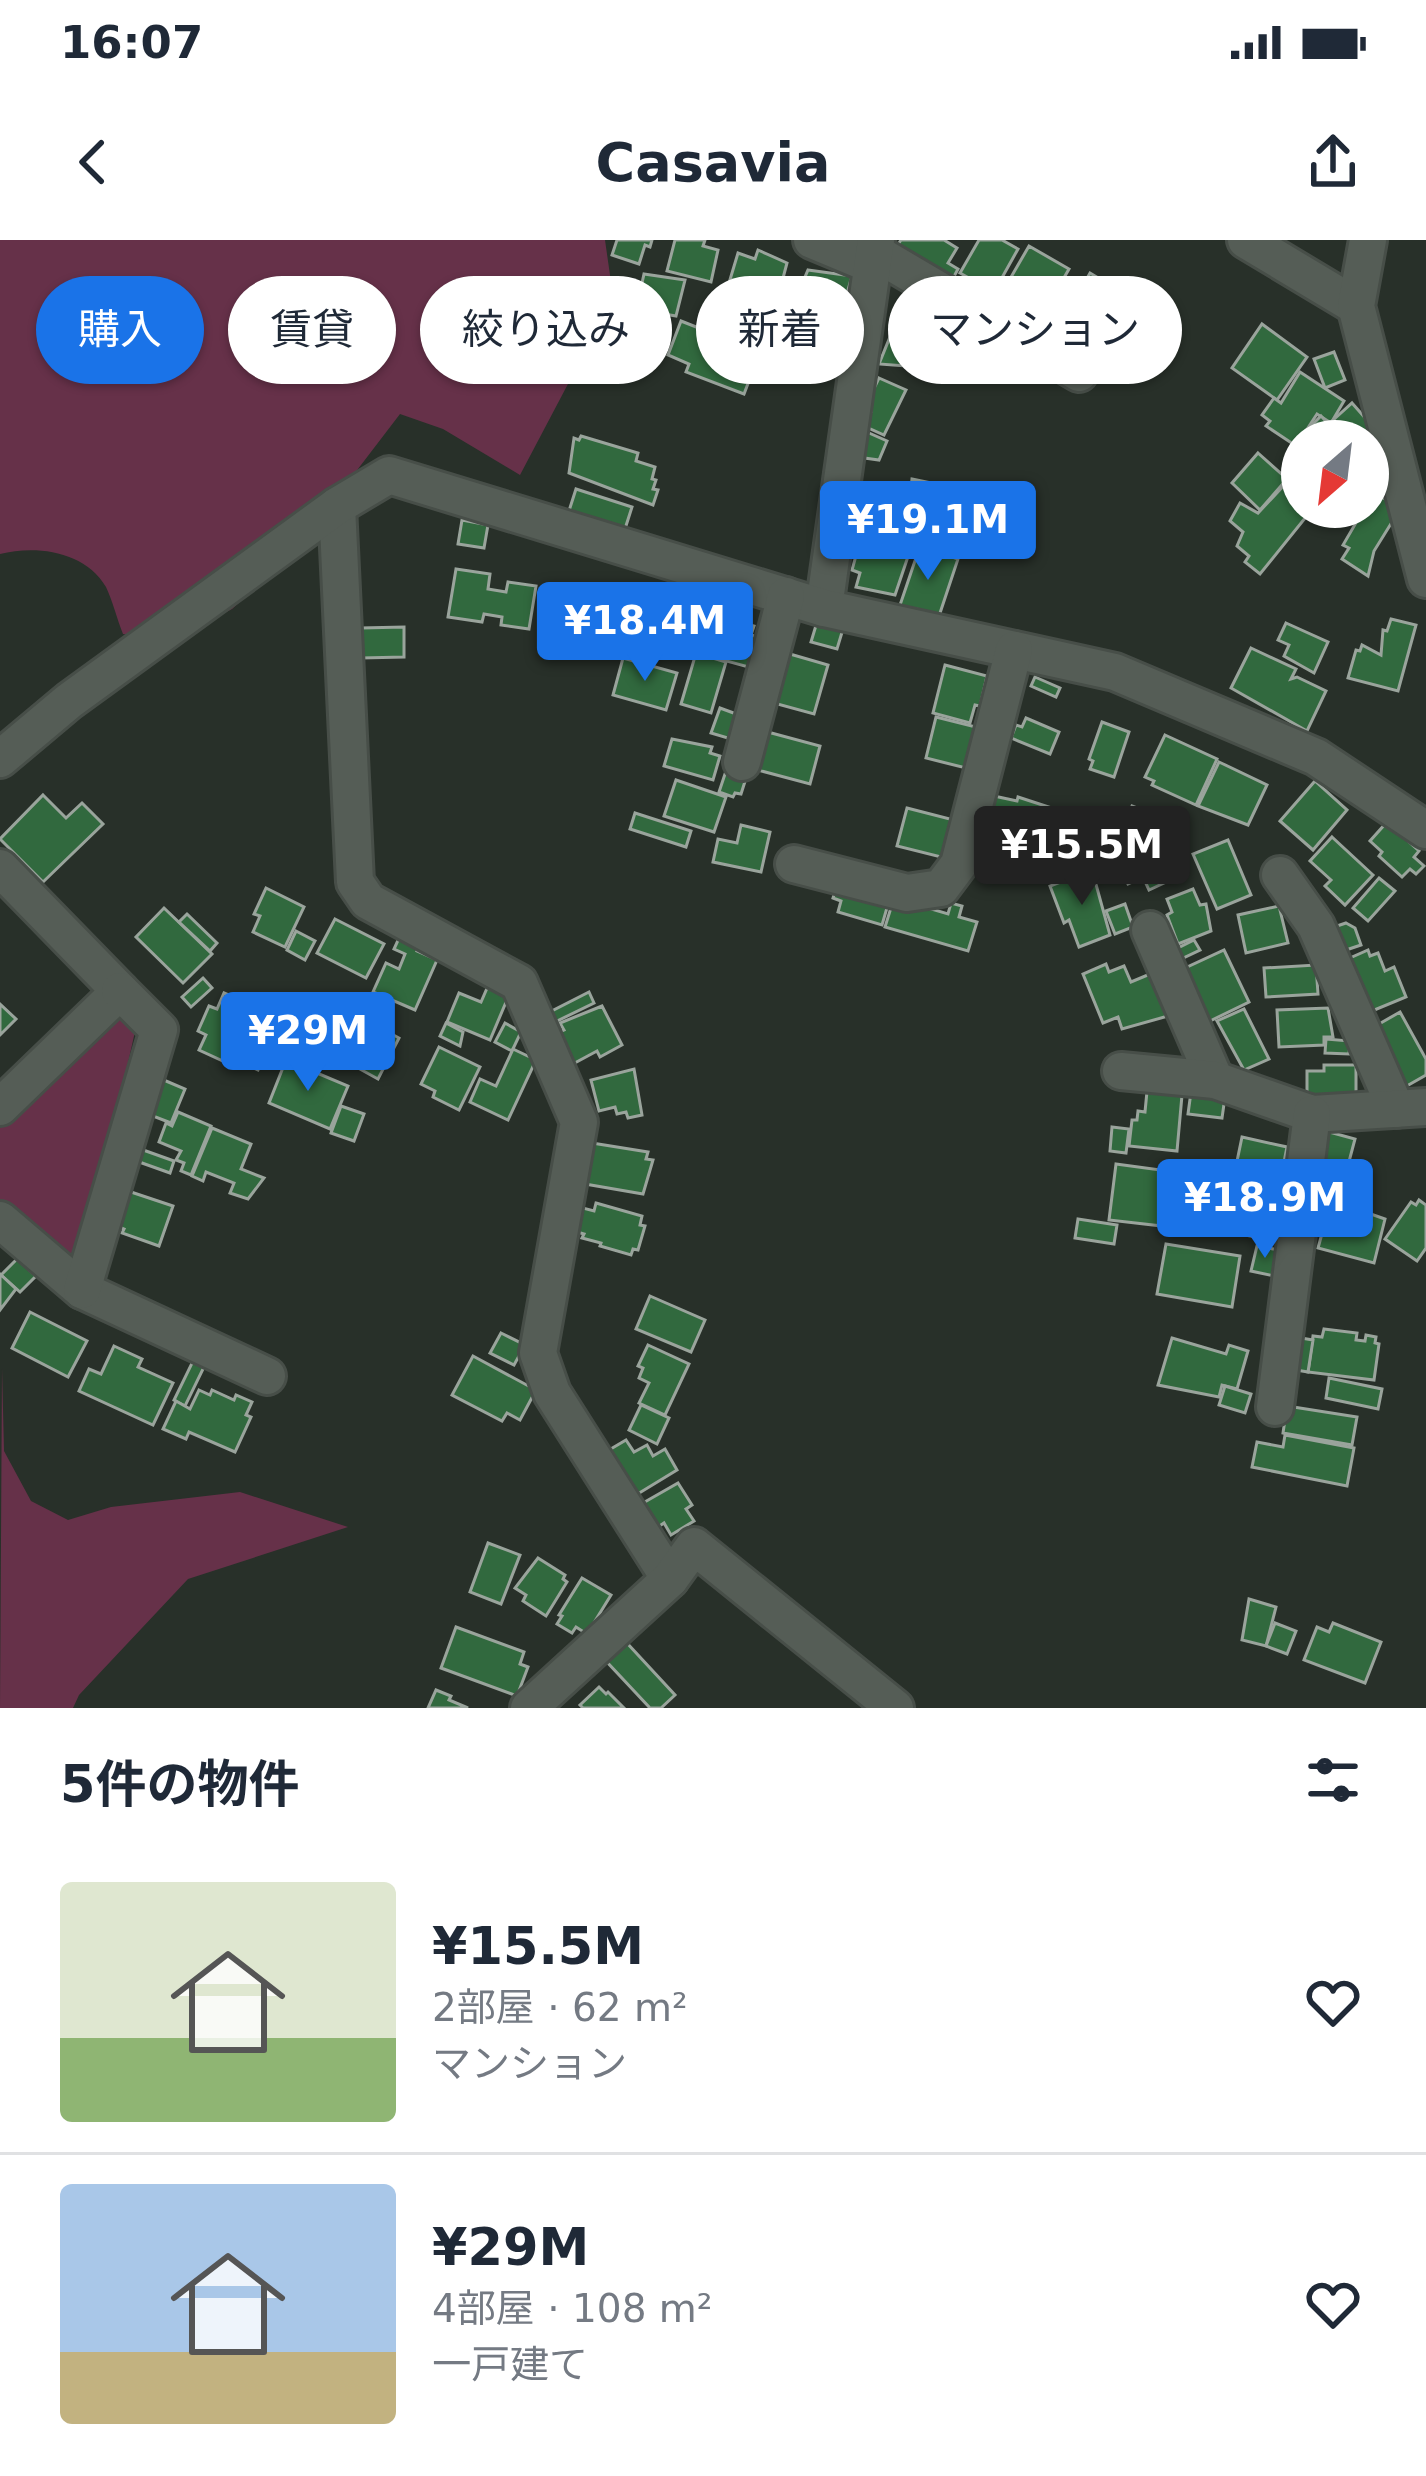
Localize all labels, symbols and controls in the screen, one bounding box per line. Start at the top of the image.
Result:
text: 16:07 [60,16,203,69]
icon: back [60,129,126,195]
icon: share [1300,129,1366,195]
text: Casavia [596,131,830,194]
chip: 購入 [36,276,204,384]
chip: 賃貸 [228,276,396,384]
chip: 絞り込み [420,276,672,384]
chip: 新着 [696,276,864,384]
chip: マンション [888,276,1182,384]
north arrow [1281,420,1389,528]
map controls [1281,420,1389,528]
pin: ¥19.1M [830,481,1026,583]
text: ¥19.1M [847,497,1009,542]
pin: ¥18.4M [547,582,743,684]
text: ¥18.4M [564,598,726,643]
pin: ¥15.5M [984,806,1180,908]
text: ¥15.5M [1001,822,1163,867]
pin: ¥29M [237,992,379,1094]
text: ¥29M [248,1008,368,1053]
pin: ¥18.9M [1167,1159,1363,1261]
text: ¥18.9M [1184,1175,1346,1220]
icon: filters [1300,1747,1366,1813]
text: 5件の物件 [60,1755,300,1814]
text: ¥15.5M [432,1917,644,1976]
icon: home [156,1930,300,2074]
icon: heart [1300,1969,1366,2035]
text: 2部屋 · 62 m² [432,1985,688,2030]
text: マンション [432,2041,627,2086]
text: ¥29M [432,2218,589,2277]
icon: home [156,2232,300,2376]
icon: heart [1300,2271,1366,2337]
text: 4部屋 · 108 m² [432,2286,712,2331]
text: 一戸建て [432,2342,588,2387]

